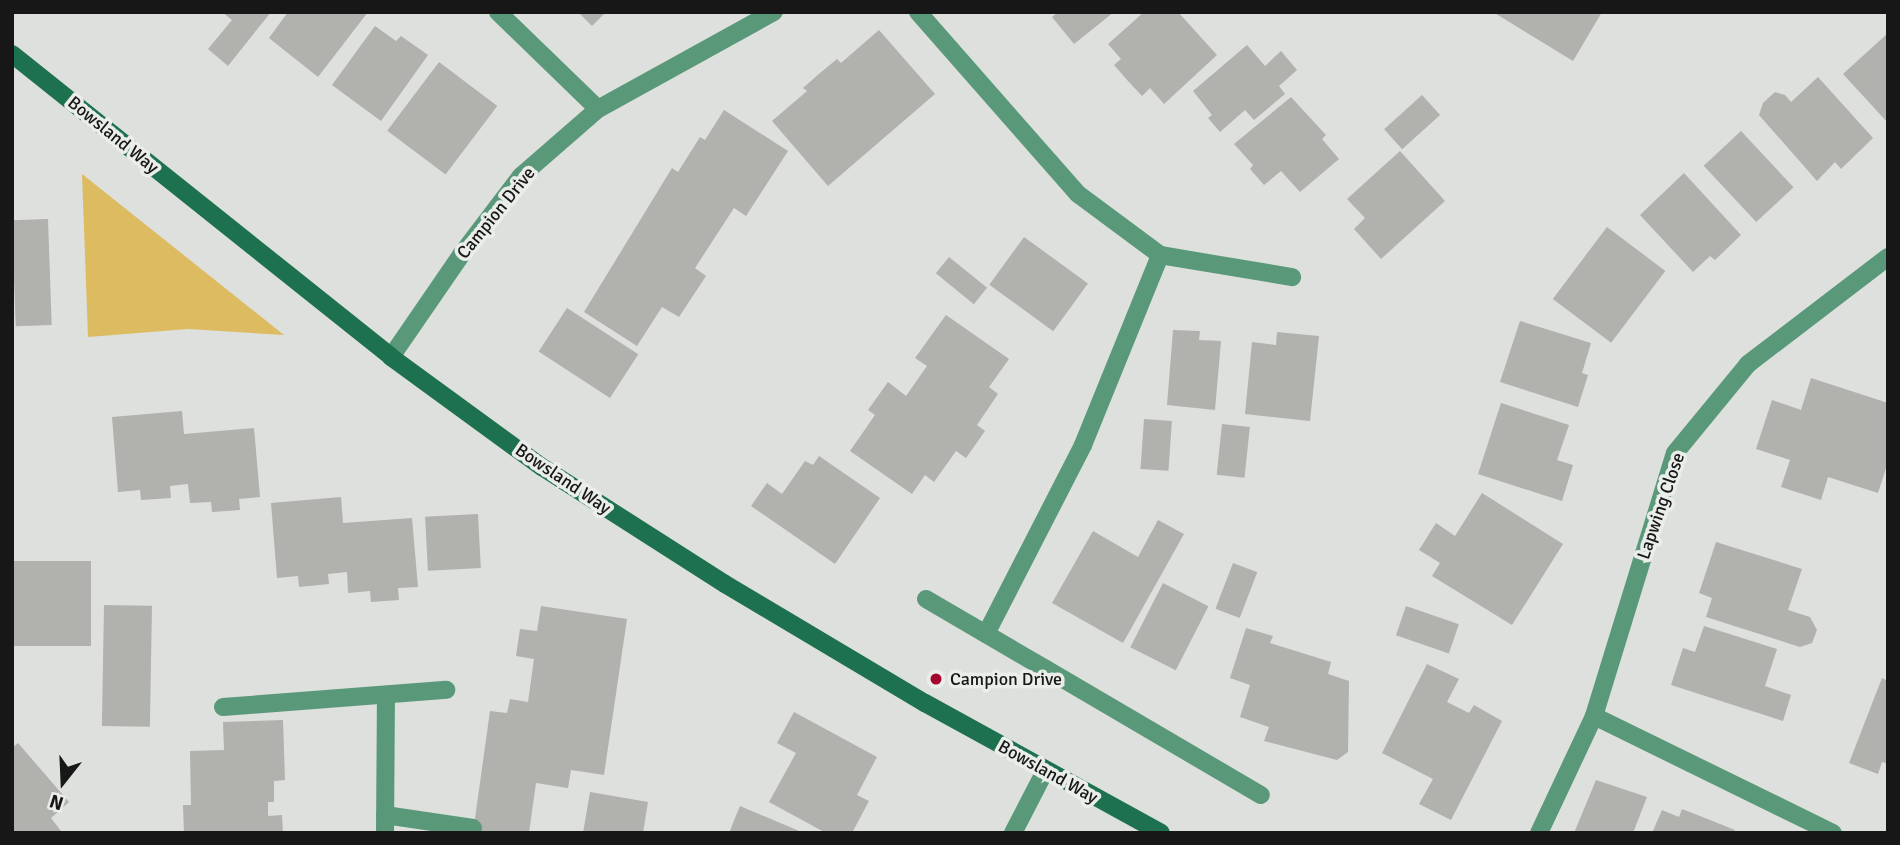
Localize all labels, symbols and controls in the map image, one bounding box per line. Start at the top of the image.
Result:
street label: Bowsland Way [63,92,163,178]
street label: Campion Drive [452,163,540,263]
street label: Bowsland Way [511,439,615,519]
street label: Lapwing Close [1633,450,1689,562]
place label: Campion Drive [950,668,1062,690]
marker: Campion Drive [928,671,944,687]
street label: Bowsland Way [994,736,1102,808]
north arrow [28,747,98,817]
text: N [47,789,67,815]

